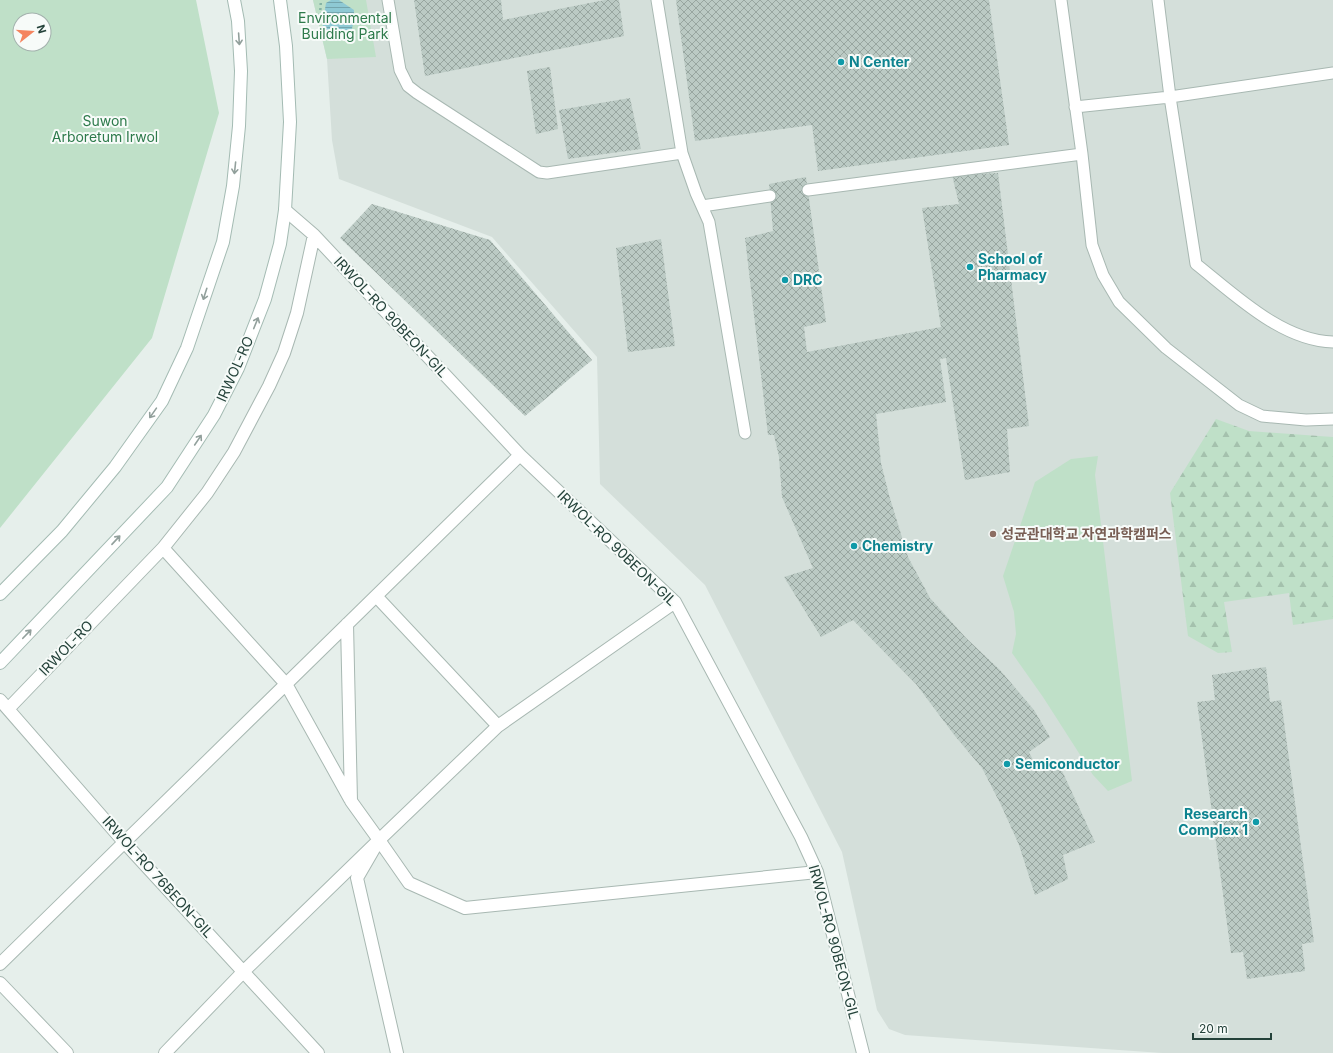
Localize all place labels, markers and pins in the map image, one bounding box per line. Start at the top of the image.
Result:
place label: N Center [849,53,910,70]
marker: N Center [836,57,846,67]
place label: School of Pharmacy [978,250,1048,283]
marker: School of Pharmacy [965,262,975,272]
place label: DRC [793,271,823,288]
marker: DRC [780,275,790,285]
place label: 성균관대학교 자연과학캠퍼스 [1001,525,1172,542]
marker: 성균관대학교 자연과학캠퍼스 [988,529,998,539]
place label: Chemistry [862,537,934,554]
marker: Chemistry [849,541,859,551]
place label: Semiconductor [1015,755,1120,772]
marker: Semiconductor [1002,759,1012,769]
place label: Research Complex 1 [1178,805,1248,838]
marker: Research Complex 1 [1251,817,1261,827]

